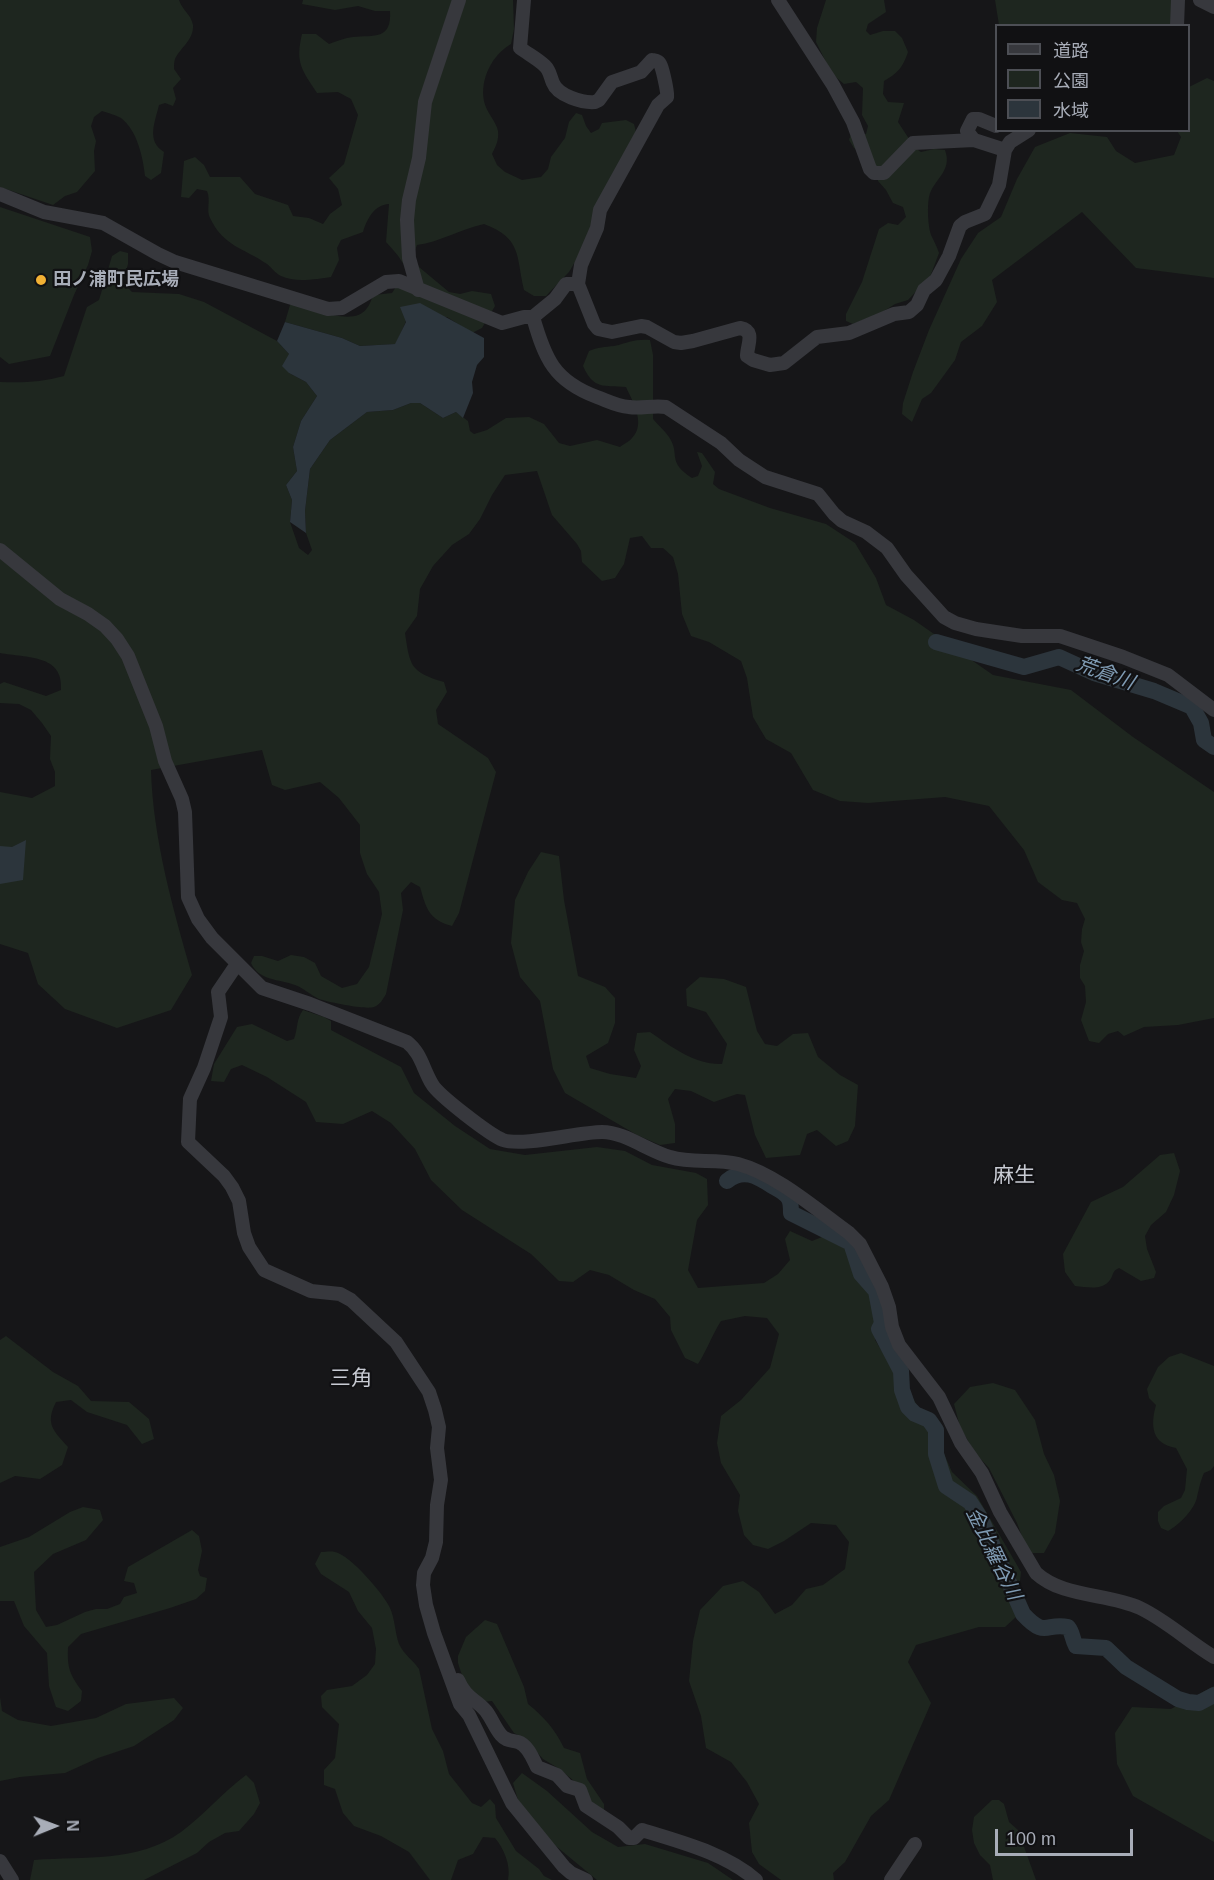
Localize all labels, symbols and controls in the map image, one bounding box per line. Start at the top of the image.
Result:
legend [995,24,1190,132]
text: 道路 [1053,41,1089,61]
text: 公園 [1053,71,1089,91]
text: 水域 [1053,101,1089,121]
place label: 田ノ浦町民広場 [53,269,179,291]
marker: 田ノ浦町民広場 [34,273,48,287]
water label: 荒倉川 [1073,652,1137,696]
district label: 麻生 [993,1163,1035,1189]
district label: 三角 [330,1366,372,1392]
water label: 金比羅谷川 [960,1504,1026,1604]
north arrow [24,1796,84,1856]
scale bar [998,1817,1136,1855]
text: N [64,1820,81,1832]
text: 100 m [1006,1829,1056,1849]

